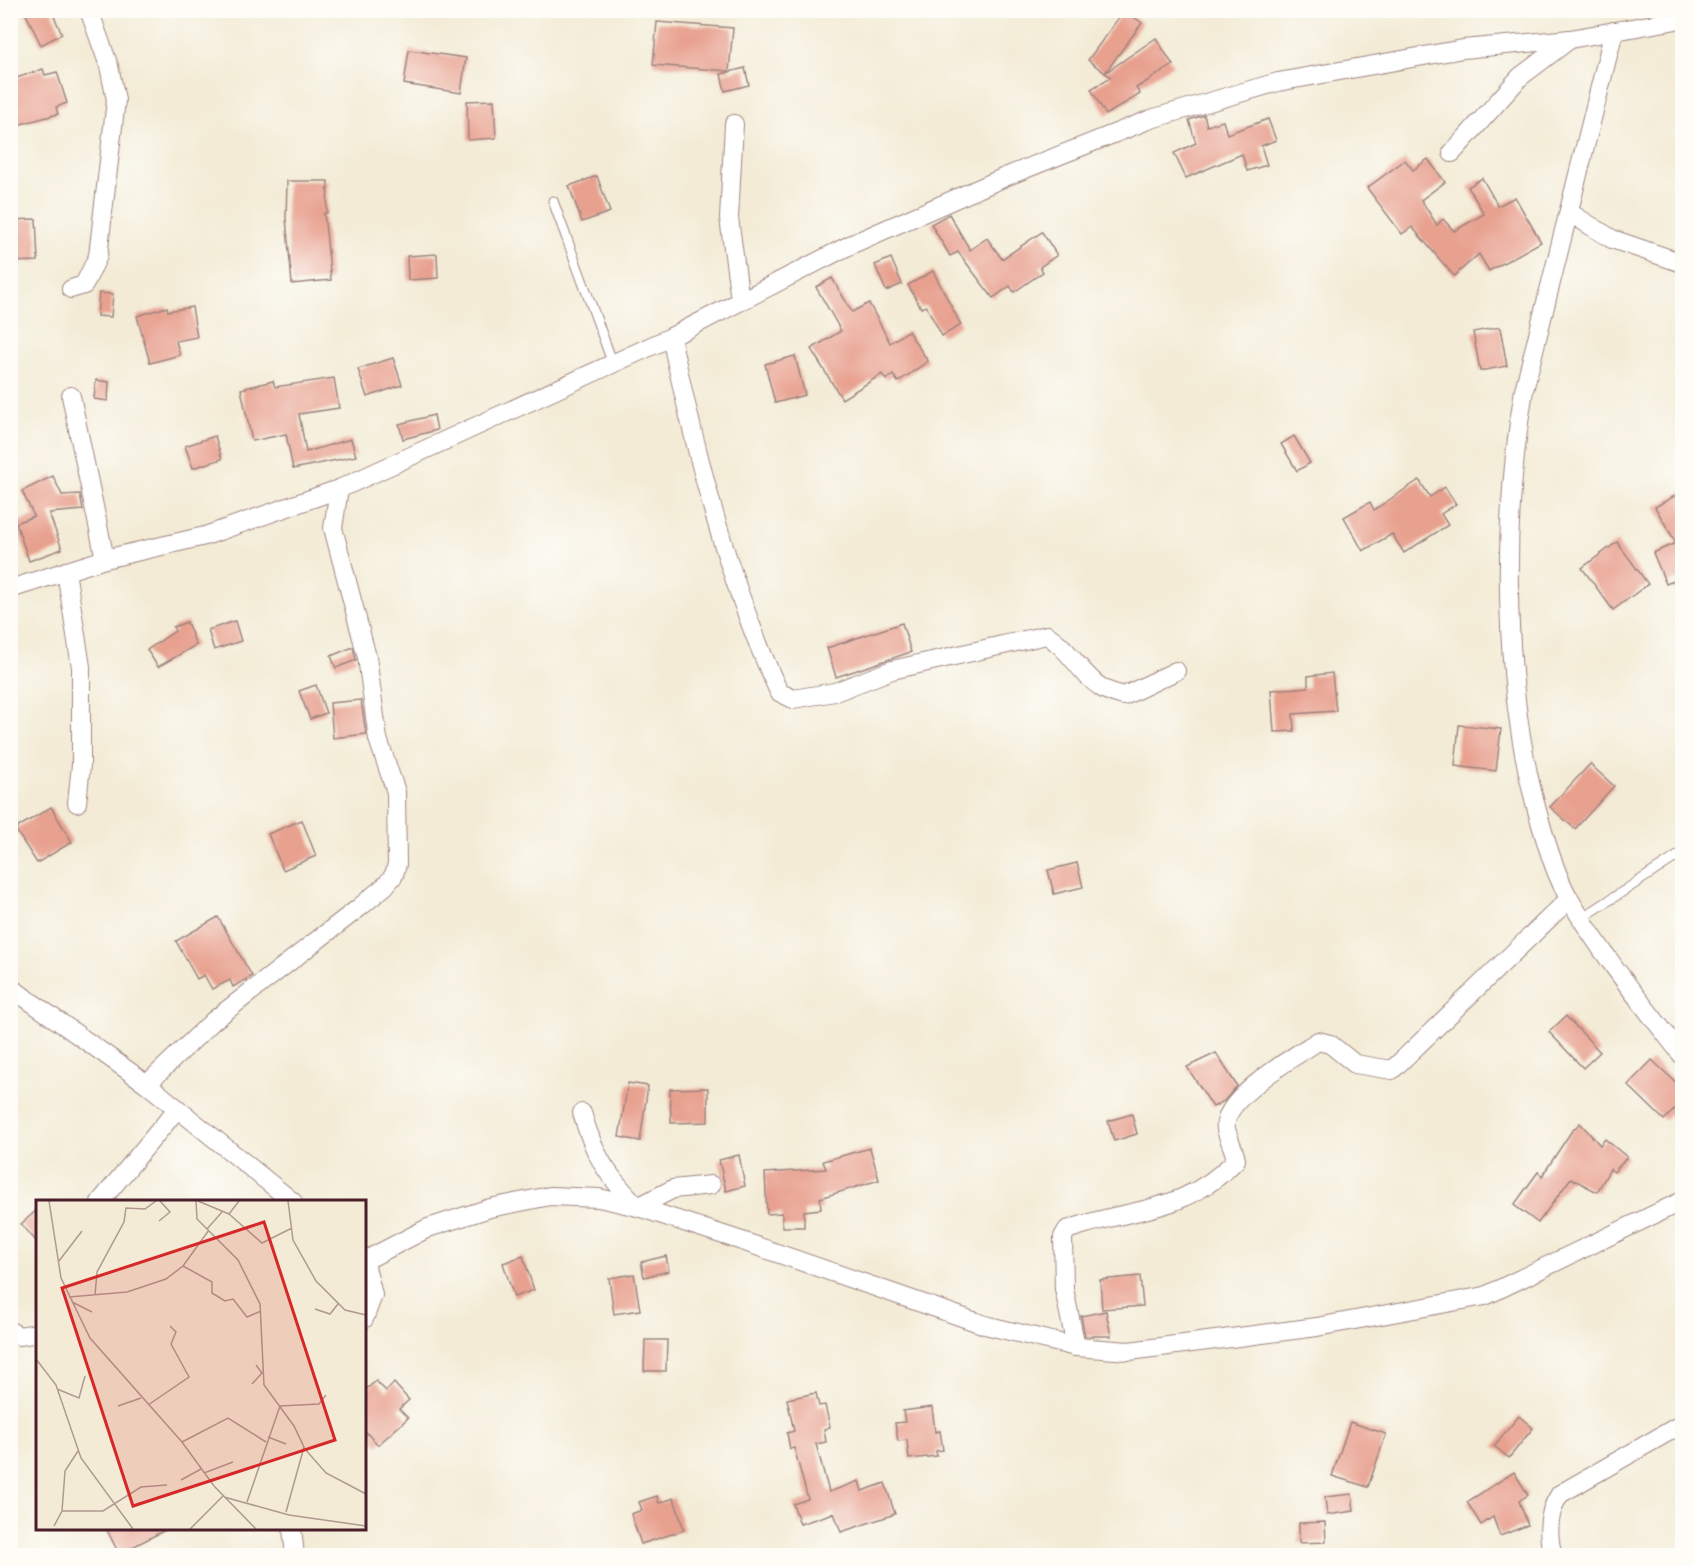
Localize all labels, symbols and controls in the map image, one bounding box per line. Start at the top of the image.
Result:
inset map [36,1200,366,1530]

